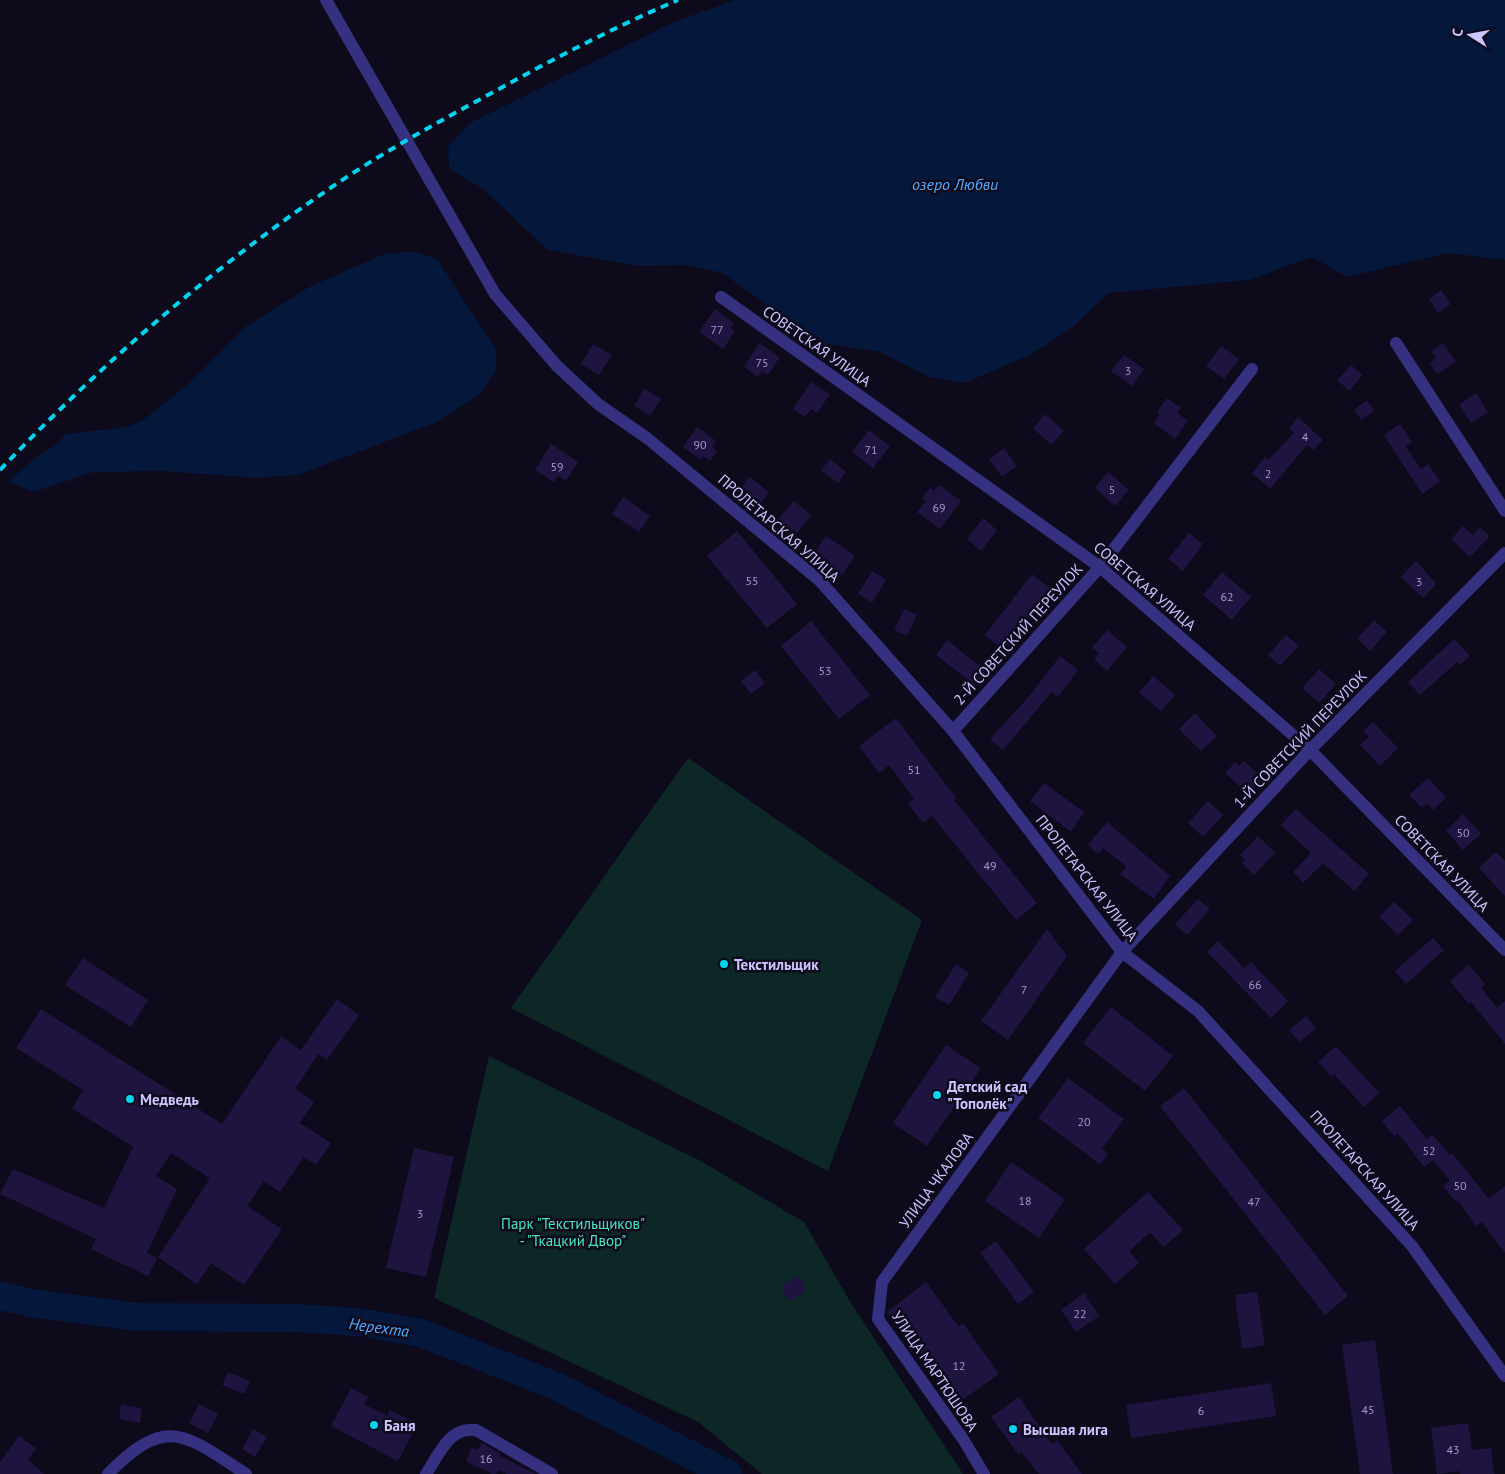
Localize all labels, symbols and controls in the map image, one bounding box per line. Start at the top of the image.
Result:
north arrow [1445,10,1495,60]
text: С [1448,27,1467,38]
water label: озеро Любви [912,174,998,194]
street label: СОВЕТСКАЯ УЛИЦА [759,302,875,391]
house number: 77 [710,322,724,337]
house number: 75 [755,355,769,370]
house number: 3 [1125,363,1131,378]
house number: 4 [1302,429,1309,444]
house number: 90 [693,437,707,452]
house number: 71 [864,442,878,457]
house number: 59 [550,459,564,474]
house number: 2 [1265,466,1271,481]
street label: ПРОЛЕТАРСКАЯ УЛИЦА [714,470,844,586]
house number: 5 [1109,482,1115,497]
house number: 69 [932,500,946,515]
street label: СОВЕТСКАЯ УЛИЦА [1090,538,1200,635]
street label: 2-Й СОВЕТСКИЙ ПЕРЕУЛОК [949,559,1087,709]
house number: 55 [745,573,759,588]
house number: 3 [1416,574,1422,589]
house number: 62 [1220,589,1234,604]
house number: 53 [818,663,832,678]
street label: 1-Й СОВЕТСКИЙ ПЕРЕУЛОК [1229,666,1371,812]
house number: 51 [907,762,921,777]
street label: СОВЕТСКАЯ УЛИЦА [1391,810,1493,916]
street label: ПРОЛЕТАРСКАЯ УЛИЦА [1032,811,1142,945]
house number: 50 [1456,825,1470,840]
house number: 49 [983,858,997,873]
place label: Текстильщик [734,955,819,974]
marker: Текстильщик [718,958,730,970]
house number: 66 [1248,977,1262,992]
house number: 7 [1021,982,1027,997]
place label: Детский сад "Тополёк" [947,1077,1028,1113]
marker: Детский сад "Тополёк" [931,1089,943,1101]
place label: Медведь [140,1090,200,1109]
marker: Медведь [124,1093,136,1105]
street label: ПРОЛЕТАРСКАЯ УЛИЦА [1306,1106,1424,1234]
house number: 20 [1077,1114,1091,1129]
street label: УЛИЦА ЧКАЛОВА [895,1128,977,1232]
house number: 52 [1422,1143,1436,1158]
house number: 50 [1453,1178,1467,1193]
house number: 18 [1018,1193,1032,1208]
house number: 47 [1247,1194,1261,1209]
house number: 3 [417,1206,423,1221]
park label: Парк "Текстильщиков" - "Ткацкий Двор" [501,1214,645,1250]
house number: 22 [1073,1306,1087,1321]
street label: УЛИЦА МАРТЮШОВА [888,1307,983,1435]
water label: Нерехта [348,1313,411,1341]
house number: 12 [952,1358,966,1373]
house number: 45 [1361,1402,1375,1417]
house number: 6 [1198,1403,1204,1418]
place label: Баня [384,1416,416,1435]
marker: Баня [368,1419,380,1431]
place label: Высшая лига [1023,1420,1108,1439]
marker: Высшая лига [1007,1423,1019,1435]
house number: 43 [1446,1442,1460,1457]
house number: 16 [479,1451,493,1466]

